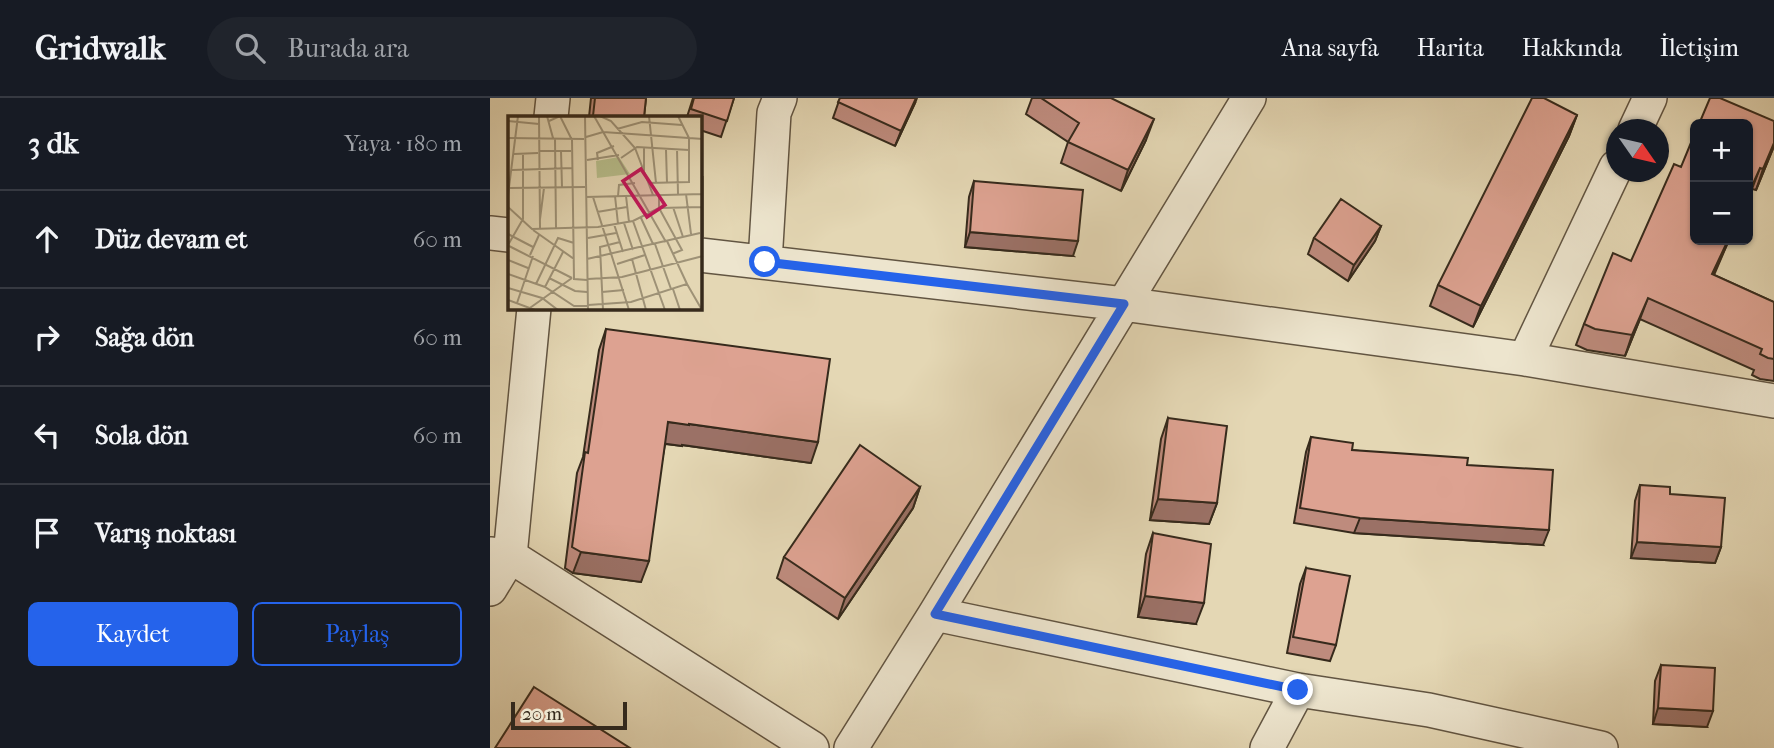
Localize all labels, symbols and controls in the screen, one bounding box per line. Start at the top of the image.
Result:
search box [207,17,697,80]
text: Gridwalk [35,29,165,68]
icon: search [231,29,269,67]
text: Burada ara [287,33,409,64]
text: Ana sayfa [1282,34,1379,62]
text: Harita [1417,34,1484,62]
text: Hakkında [1522,34,1622,62]
text: İletişim [1660,34,1739,62]
inset map [508,116,702,310]
north arrow [1606,119,1669,182]
map controls [1690,119,1753,245]
button: + [1690,119,1753,182]
text: 3 dk [28,126,79,161]
text: Yaya · 180 m [344,130,462,157]
button: − [1690,182,1753,245]
icon: ahead [28,220,66,258]
text: Düz devam et [95,224,248,255]
text: 60 m [413,226,462,253]
route start [749,246,780,277]
icon: right [28,318,66,356]
text: Sağa dön [95,322,194,353]
text: 60 m [413,324,462,351]
icon: left [28,416,66,454]
text: Sola dön [95,420,188,451]
text: 60 m [413,422,462,449]
icon: arrive [28,514,66,552]
text: Varış noktası [95,518,236,549]
button: Kaydet [28,602,238,666]
button: Paylaş [252,602,462,666]
route end [1282,674,1313,705]
scale bar [511,699,626,731]
text: 20 m [522,703,562,725]

